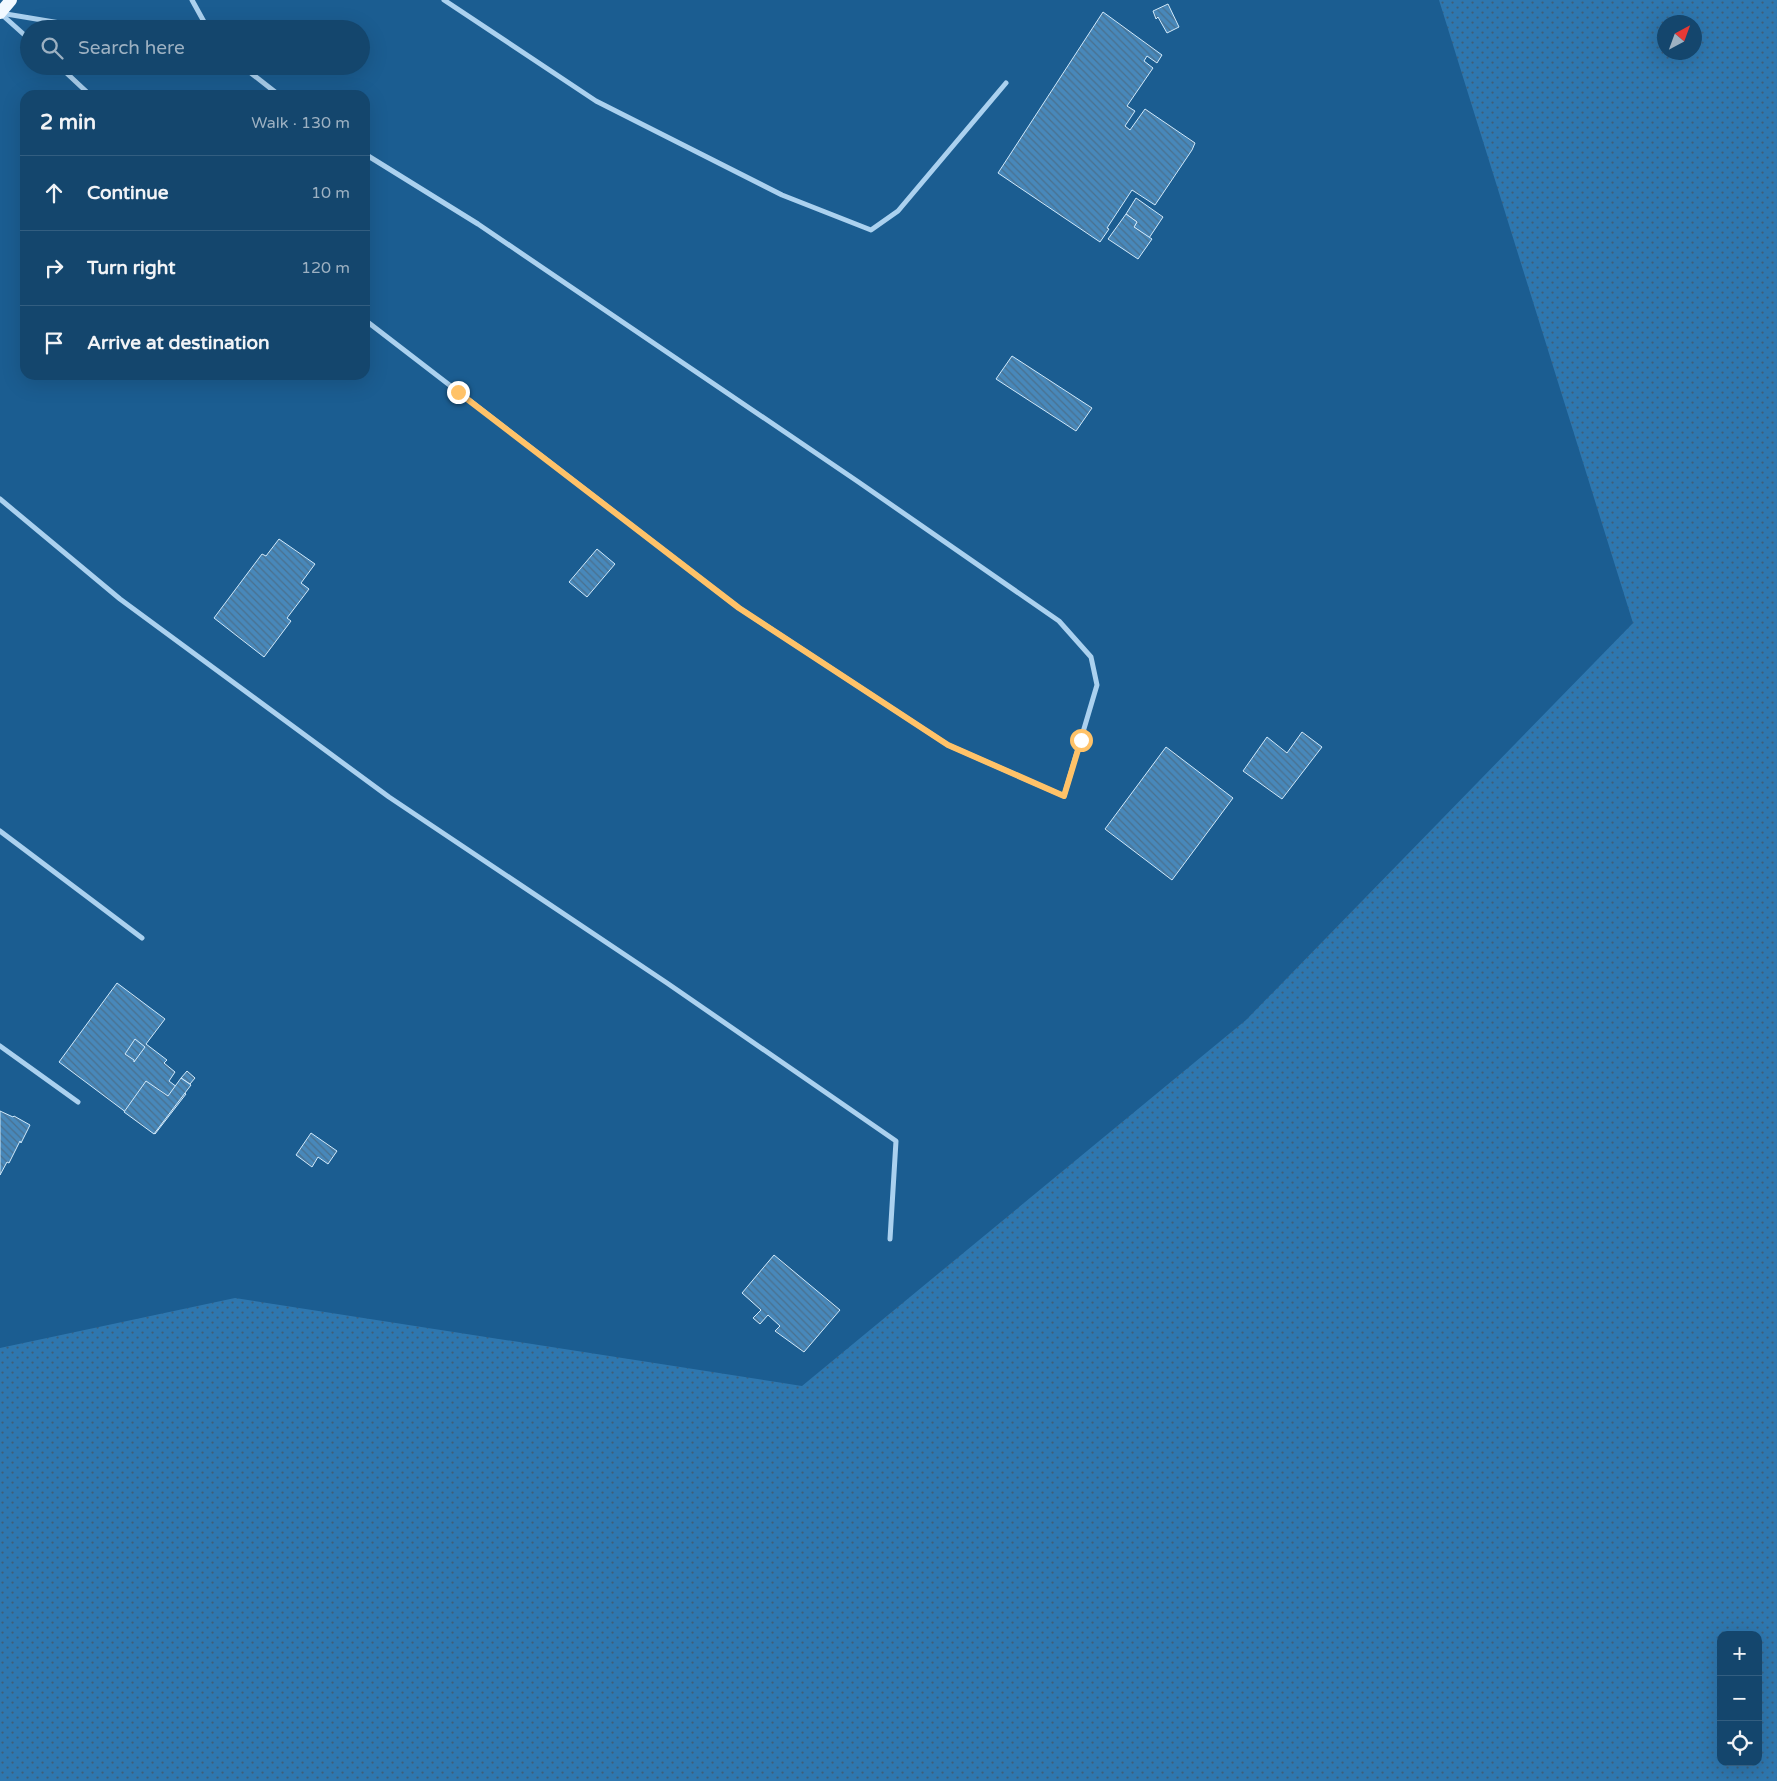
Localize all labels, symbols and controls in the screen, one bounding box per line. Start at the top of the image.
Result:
north arrow [1657,15,1702,60]
search box [20,20,370,75]
icon: search [38,34,66,62]
text: Search here [78,37,185,59]
text: 2 min [40,110,96,135]
text: Walk · 130 m [251,113,350,133]
icon: ahead [40,179,68,207]
text: Continue [87,182,169,204]
text: 10 m [311,183,350,203]
icon: right [40,254,68,282]
text: Turn right [87,257,175,279]
text: 120 m [301,258,350,278]
icon: arrive [40,329,68,357]
text: Arrive at destination [87,332,270,354]
route end [447,381,470,404]
route start [1070,729,1093,752]
map controls [1717,1631,1762,1766]
button: + [1717,1631,1762,1676]
button: − [1717,1676,1762,1721]
button: locate [1717,1721,1762,1766]

